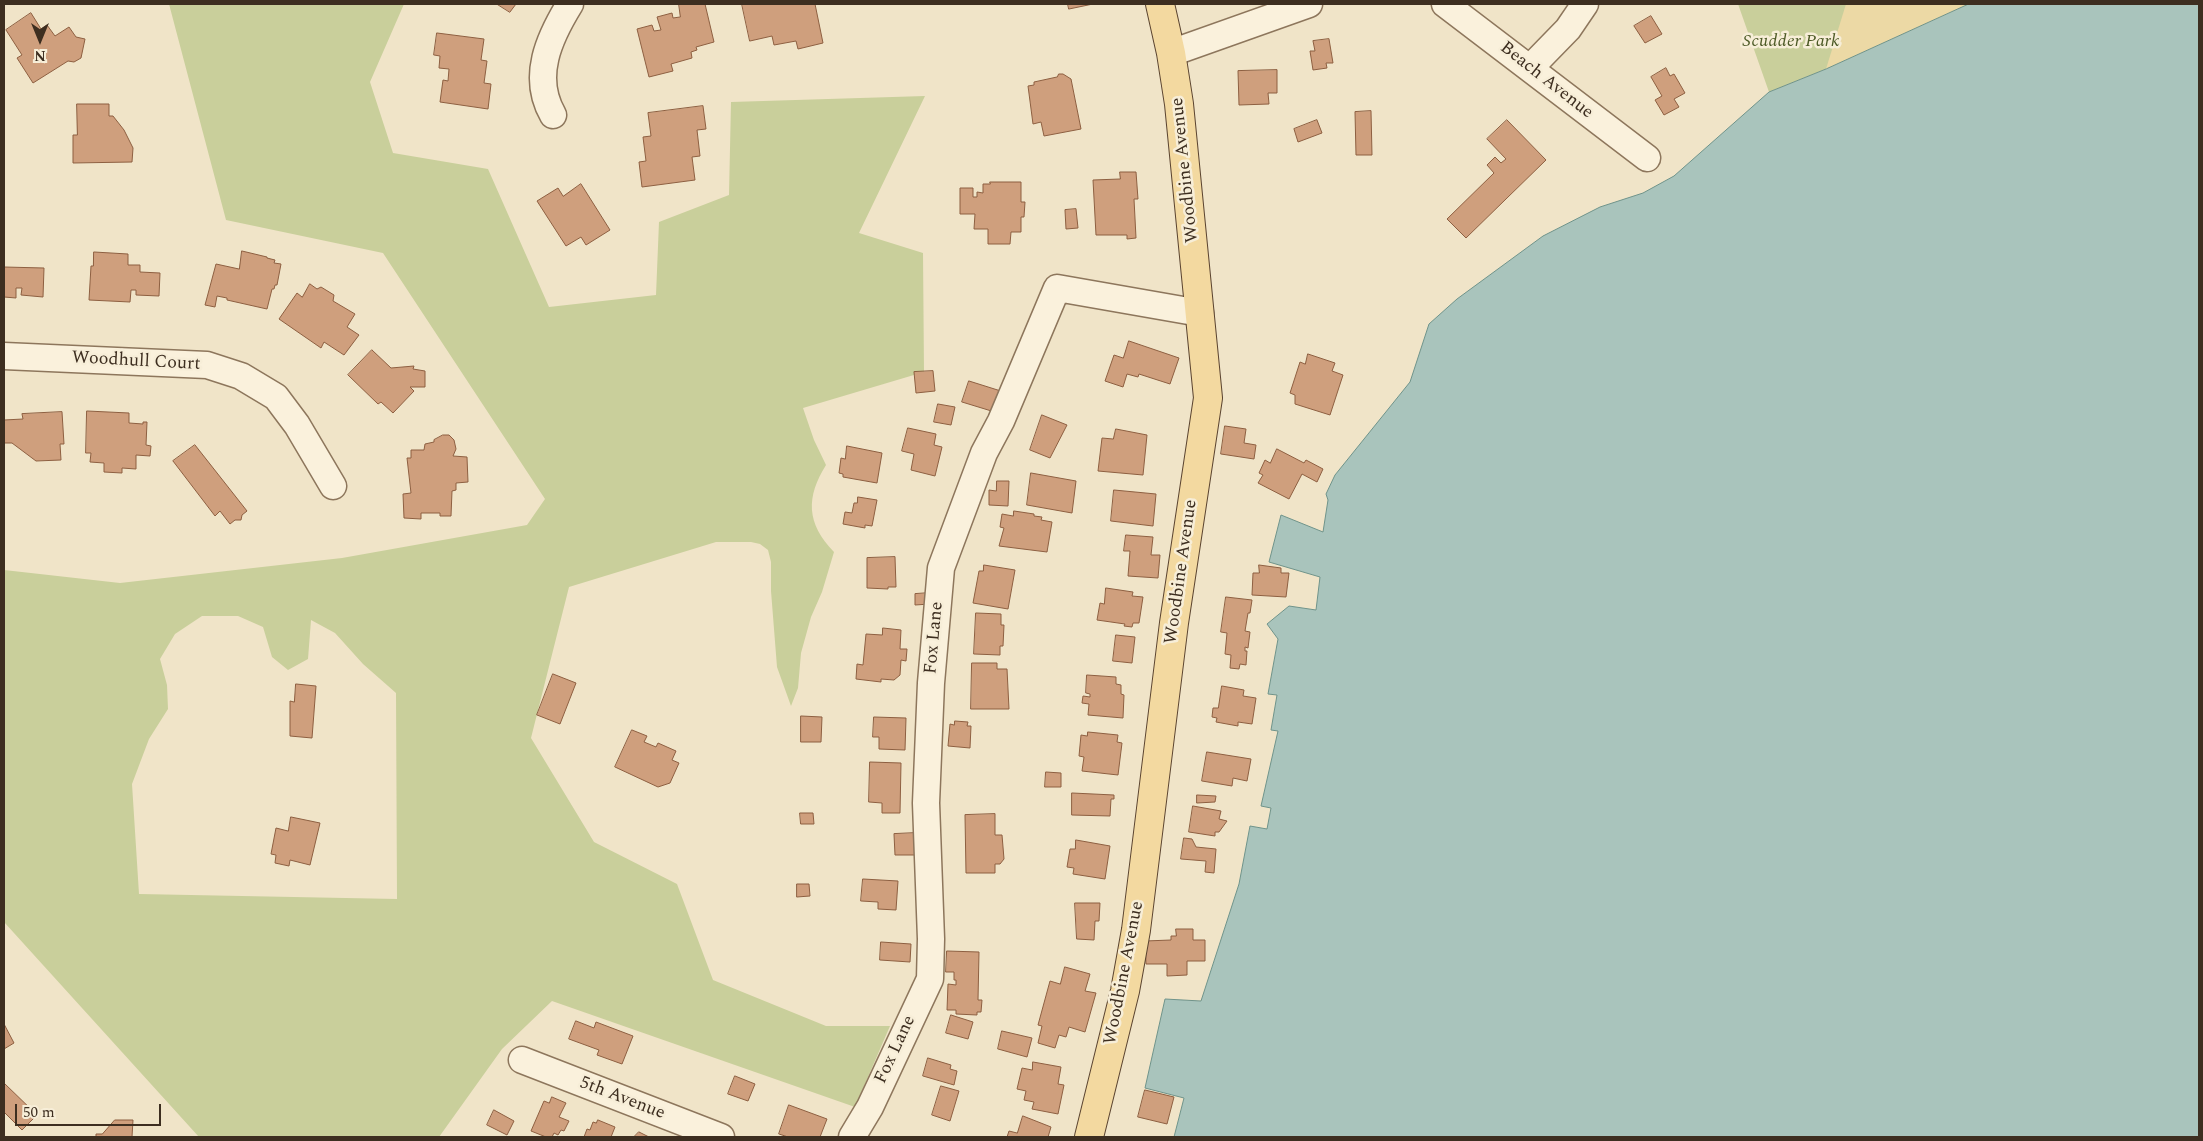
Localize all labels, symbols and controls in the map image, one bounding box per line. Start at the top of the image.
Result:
north arrow [15,15,65,65]
park label: Scudder Park [1743,31,1839,53]
street label: Beach Avenue [1495,38,1597,124]
text: N [34,45,46,66]
street label: Woodbine Avenue [1168,96,1204,244]
street label: Woodhull Court [71,348,201,376]
street label: Woodbine Avenue [1161,498,1203,646]
street label: Fox Lane [921,601,949,675]
street label: Woodbine Avenue [1100,899,1150,1047]
street label: Fox Lane [871,1012,921,1088]
street label: 5th Avenue [576,1073,668,1125]
scale bar [18,1094,164,1126]
text: 50 m [23,1101,55,1124]

